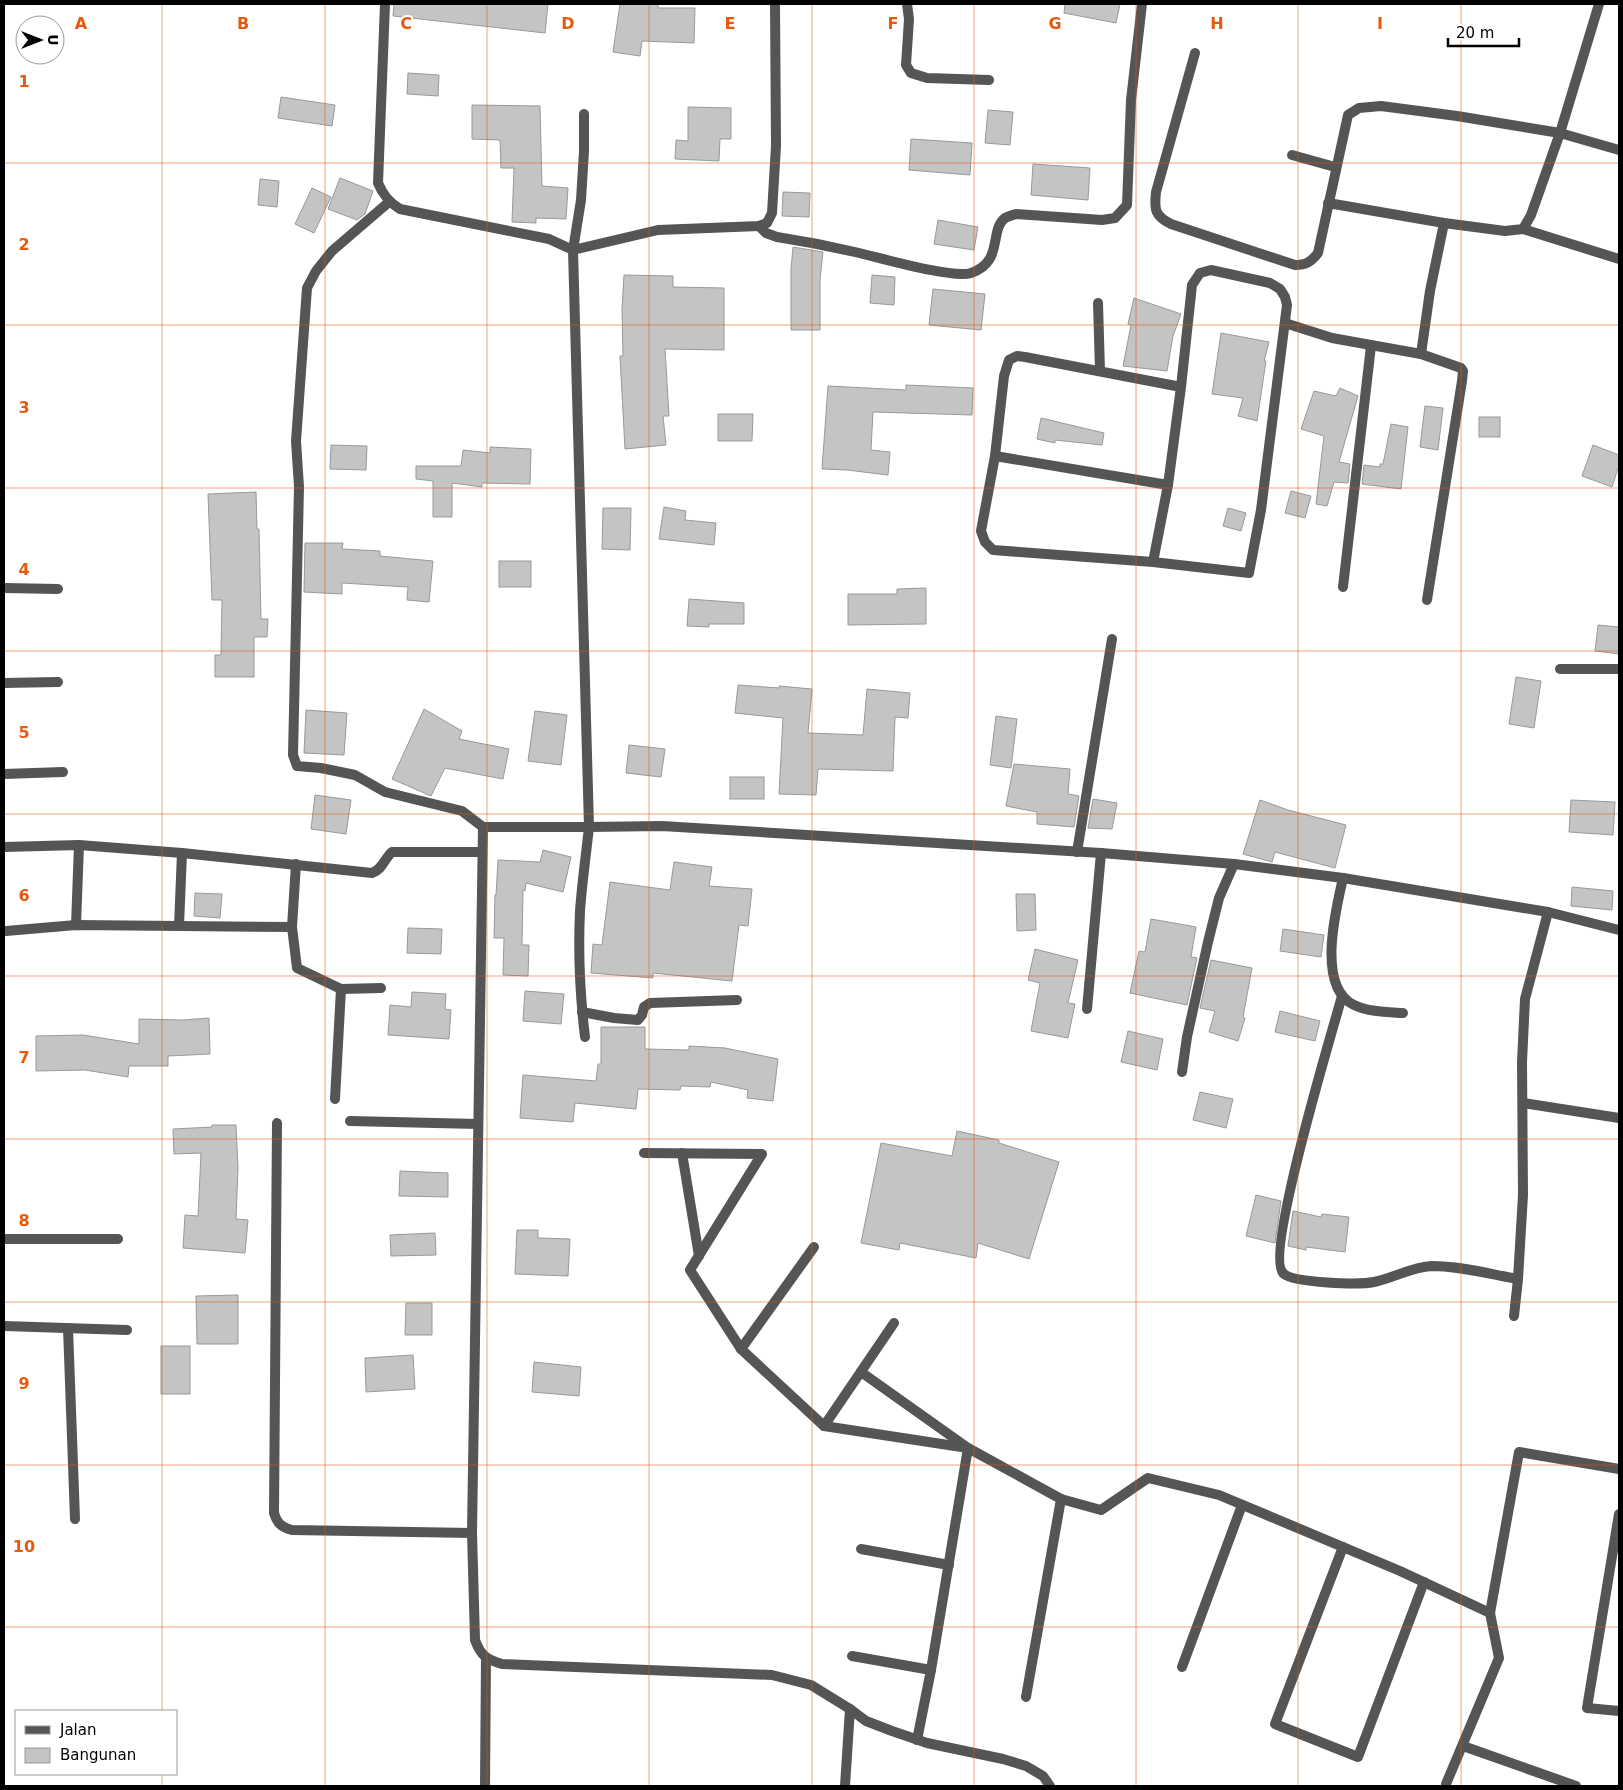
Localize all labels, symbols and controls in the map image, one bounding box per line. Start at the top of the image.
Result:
text: A [75,14,88,33]
text: B [237,14,249,33]
text: C [400,14,412,33]
text: D [561,14,575,33]
text: E [725,14,735,33]
text: F [888,14,898,33]
text: G [1048,14,1062,33]
text: H [1210,14,1224,33]
text: I [1377,14,1383,33]
north arrow [15,15,65,65]
scale bar [1448,15,1519,47]
text: 20 m [1456,24,1494,42]
text: U [45,34,61,46]
text: 1 [18,72,30,91]
text: 2 [18,235,30,254]
text: 3 [18,398,30,417]
text: 4 [18,560,30,579]
text: 5 [18,723,30,742]
text: 6 [18,886,30,905]
text: 7 [18,1048,30,1067]
text: 8 [18,1211,30,1230]
text: 9 [18,1374,30,1393]
text: 10 [13,1537,35,1556]
legend [15,1710,178,1775]
text: Jalan [59,1721,96,1739]
text: Bangunan [60,1746,136,1764]

